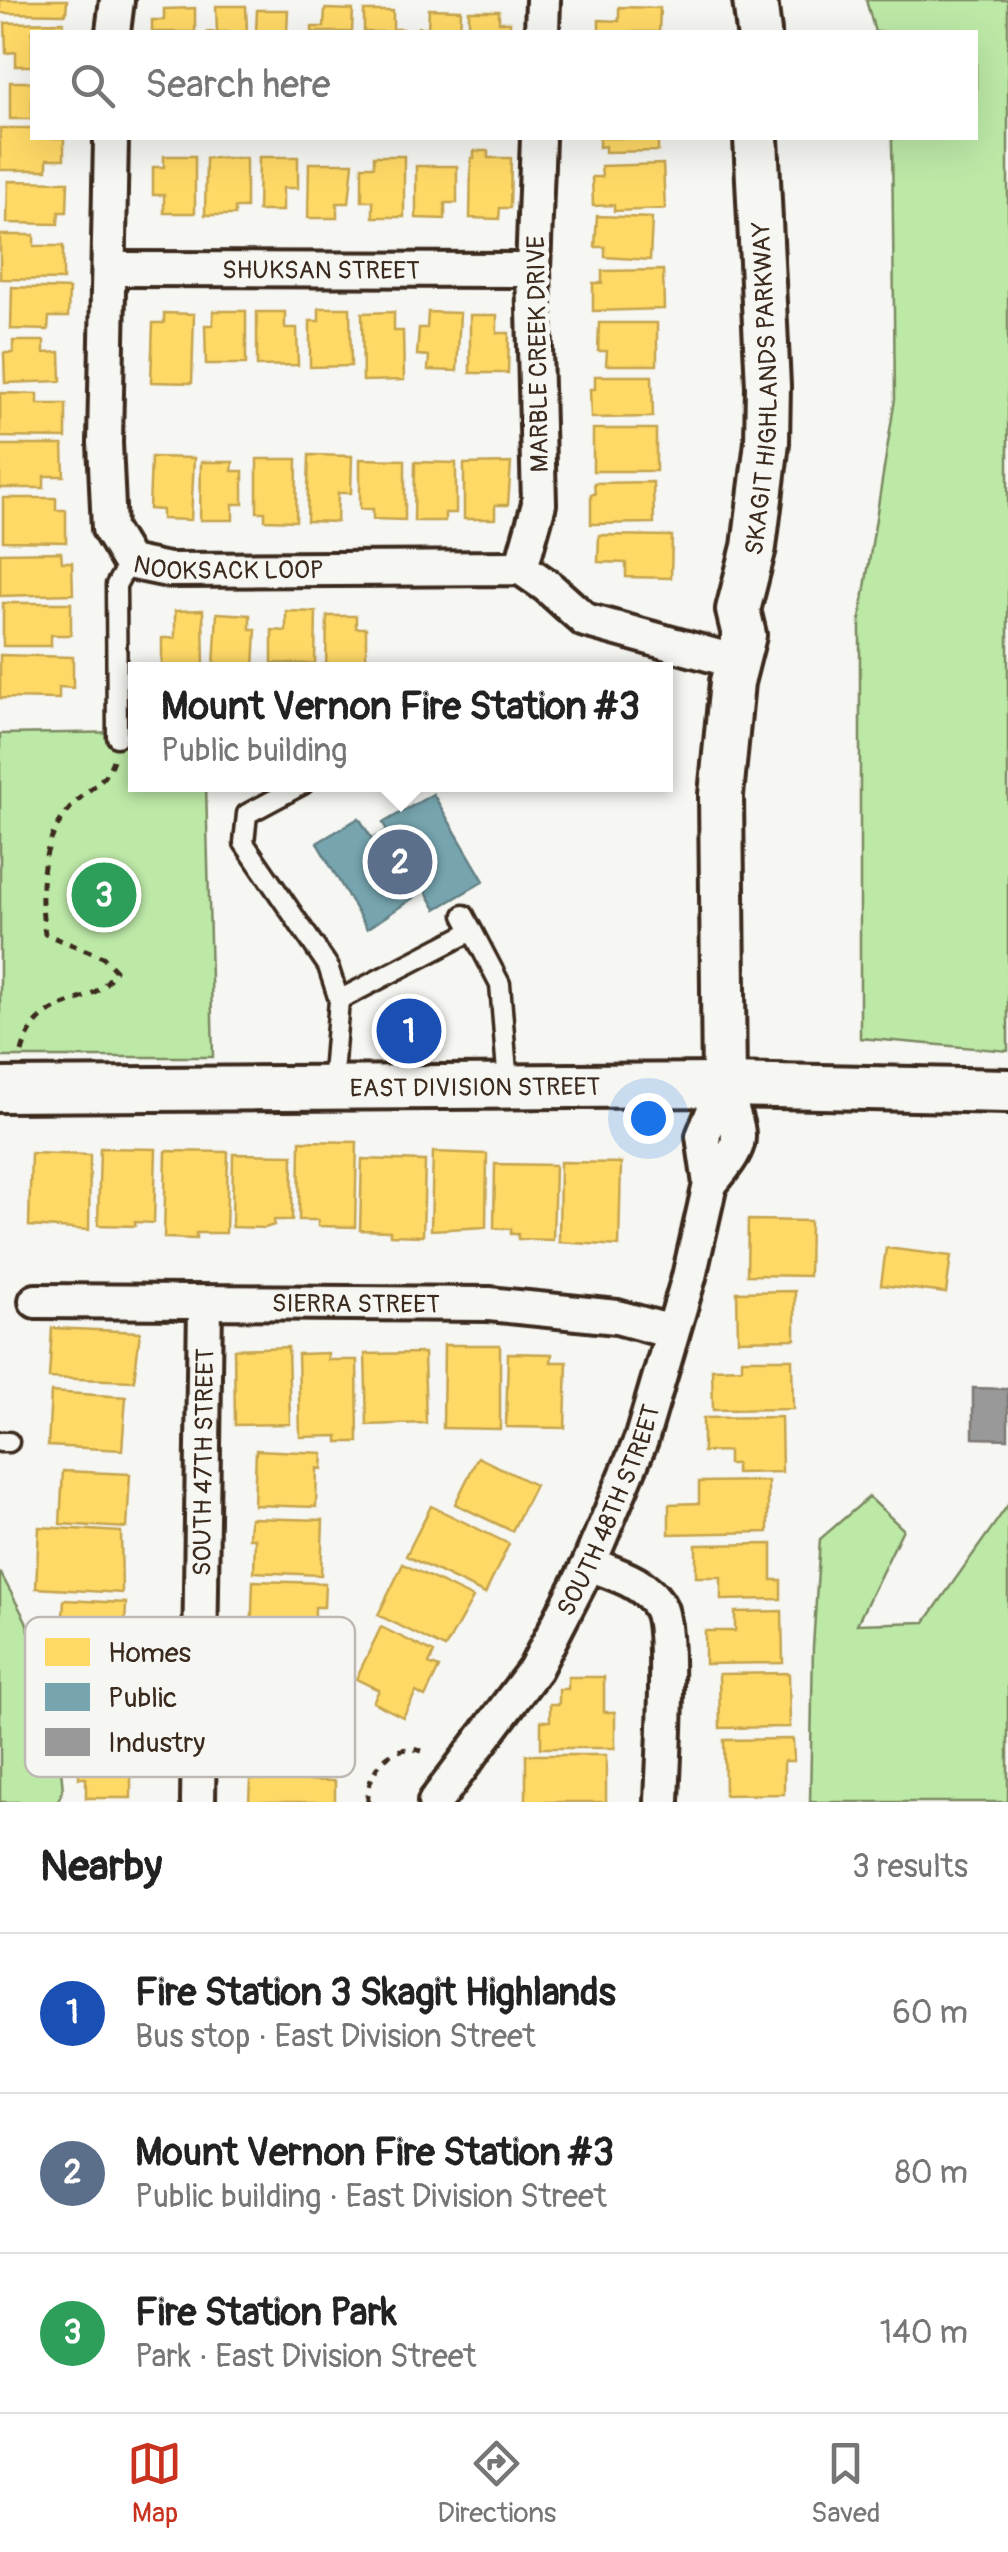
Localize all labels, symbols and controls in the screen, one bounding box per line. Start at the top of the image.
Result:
search box [30,30,978,140]
icon: search [65,58,120,113]
text: Search here [145,61,331,109]
street label: SKAGIT HIGHLANDS PARKWAY [739,221,785,559]
street label: MARBLE CREEK DRIVE [521,235,556,473]
street label: SHUKSAN STREET [222,255,420,287]
street label: NOOKSACK LOOP [131,549,324,587]
popup [128,662,673,792]
text: Mount Vernon Fire Station #3 [161,683,640,731]
text: Public building [161,731,347,771]
pin: 2 [368,824,432,900]
pin: 3 [72,858,136,932]
pin: 1 [376,994,442,1068]
street label: EAST DIVISION STREET [350,1072,601,1105]
your location [623,1093,674,1144]
street label: SIERRA STREET [272,1289,440,1321]
street label: SOUTH 47TH STREET [187,1348,221,1576]
street label: SOUTH 48TH STREET [551,1401,668,1622]
legend [25,1617,355,1777]
text: Homes [108,1636,192,1671]
text: Public [108,1681,177,1716]
text: Industry [108,1726,205,1761]
text: Nearby [40,1841,162,1893]
text: 3 results [852,1847,968,1887]
text: Fire Station 3 Skagit Highlands [135,1969,616,2017]
text: 1 [66,1993,79,2033]
text: 60 m [892,1993,968,2033]
text: Bus stop · East Division Street [135,2017,536,2057]
text: Mount Vernon Fire Station #3 [135,2129,614,2177]
text: 2 [64,2153,81,2193]
text: 80 m [895,2153,968,2193]
text: Public building · East Division Street [135,2177,607,2217]
text: Fire Station Park [135,2289,397,2337]
text: 3 [64,2313,81,2353]
text: 140 m [880,2313,968,2353]
text: Park · East Division Street [135,2337,476,2377]
tab: Map [127,2436,182,2531]
tab: Directions [437,2436,556,2531]
tab: Saved [811,2436,881,2531]

